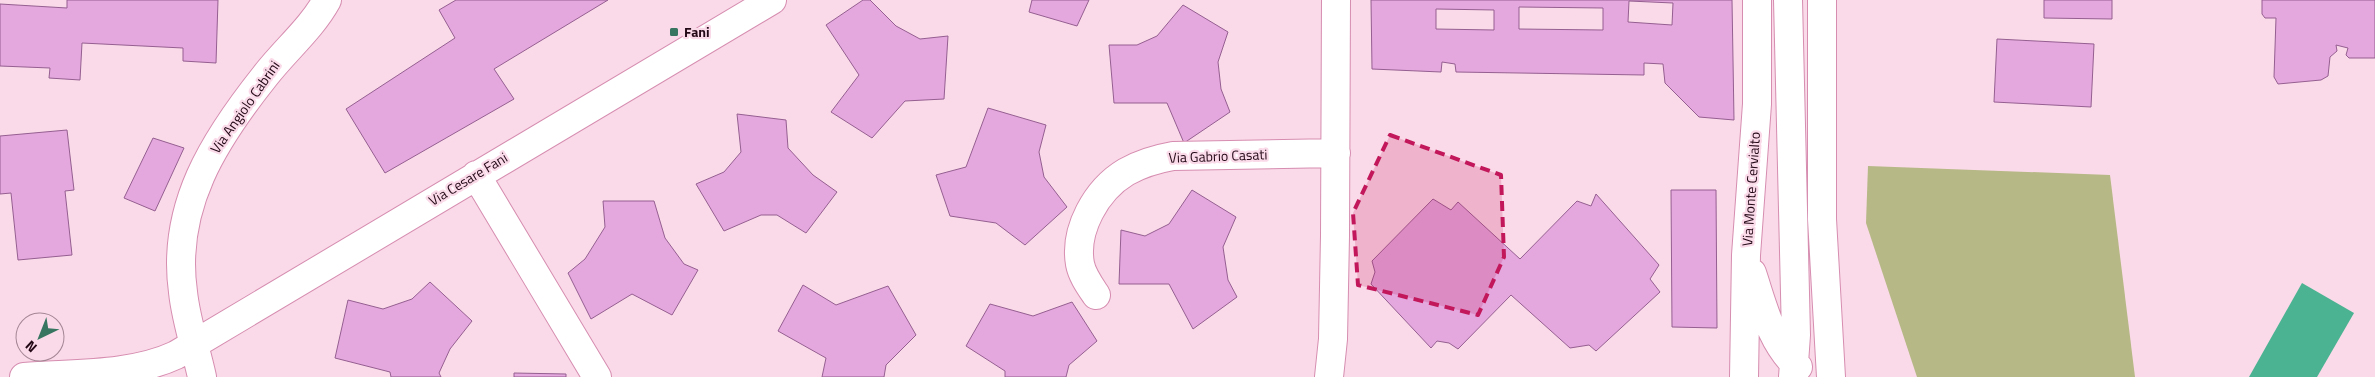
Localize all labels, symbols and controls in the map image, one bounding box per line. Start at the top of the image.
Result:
place label: Fani [684,21,710,42]
marker: Fani [668,26,680,38]
street label: Via Angiolo Cabrini [205,56,284,157]
street label: Via Monte Cervialto [1736,131,1765,247]
street label: Via Gabrio Casati [1168,143,1268,168]
street label: Via Cesare Fani [424,147,511,210]
north arrow [15,312,65,362]
text: N [20,336,42,358]

